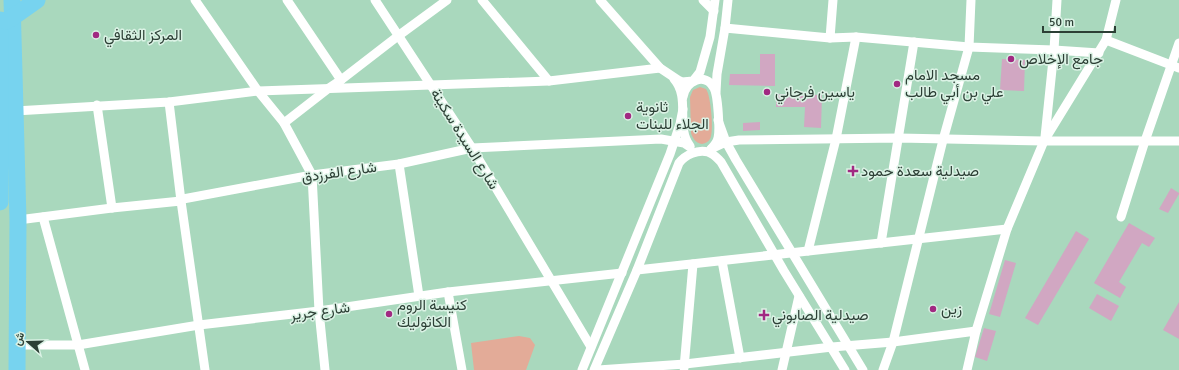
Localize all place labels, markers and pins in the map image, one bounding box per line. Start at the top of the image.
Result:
place label: المركز الثقافي [104,26,182,48]
marker: المركز الثقافي [91,30,101,40]
place label: جامع الإخلاص [1019,50,1103,70]
marker: جامع الإخلاص [1006,54,1016,64]
place label: مسجد الامام علي بن أبي طالب [905,66,1004,105]
marker: مسجد الامام علي بن أبي طالب [892,79,902,89]
place label: ياسين فرجاني [775,83,855,105]
marker: ياسين فرجاني [762,87,772,97]
place label: ثانوية الجلاء للبنات [636,98,709,133]
marker: ثانوية الجلاء للبنات [623,111,633,121]
place label: صيدلية سعدة حمود [861,162,979,180]
marker: صيدلية سعدة حمود [848,166,858,176]
place label: كنيسة الروم الكاثوليك [397,296,467,331]
place label: زين [941,300,962,319]
marker: زين [928,304,938,314]
place label: صيدلية الصابوني [772,306,869,328]
marker: كنيسة الروم الكاثوليك [384,309,394,319]
marker: صيدلية الصابوني [759,310,769,320]

